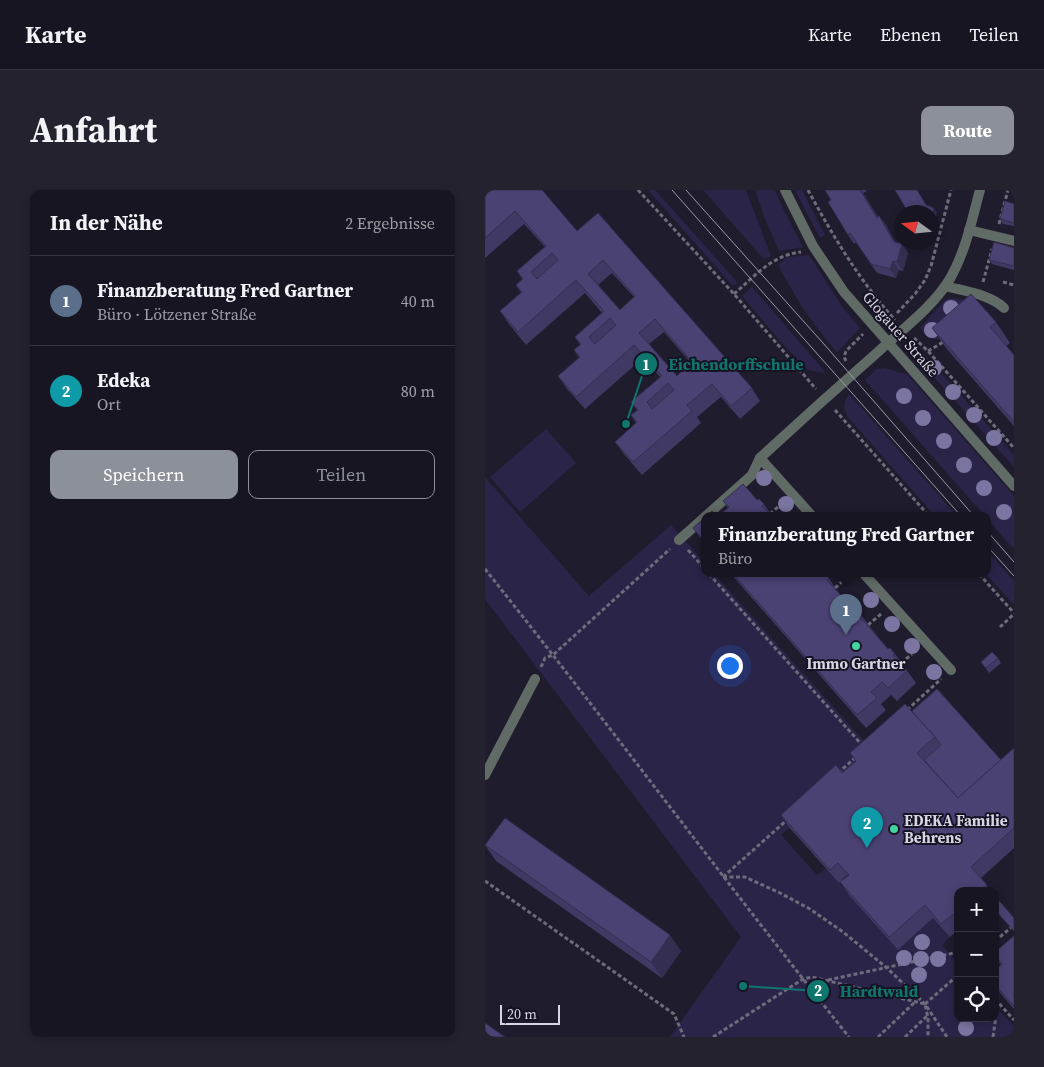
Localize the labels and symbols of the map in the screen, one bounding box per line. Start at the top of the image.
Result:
north arrow [894,205,939,250]
street label: Glogauer Straße [858,287,944,381]
callout: Eichendorffschule [634,349,814,380]
text: Eichendorffschule [668,353,804,375]
text: 1 [642,354,650,375]
pin: 1 [830,594,862,635]
marker: Immo Gartner [850,640,862,652]
your location [717,653,743,679]
place label: Immo Gartner [806,653,906,674]
pin: 2 [851,807,883,848]
place label: EDEKA Familie Behrens [904,810,1008,848]
marker: EDEKA Familie Behrens [888,823,900,835]
callout: Hardtwald [805,976,929,1007]
text: 2 [814,980,822,1001]
text: Hardtwald [840,980,919,1002]
scale bar [500,1002,560,1025]

